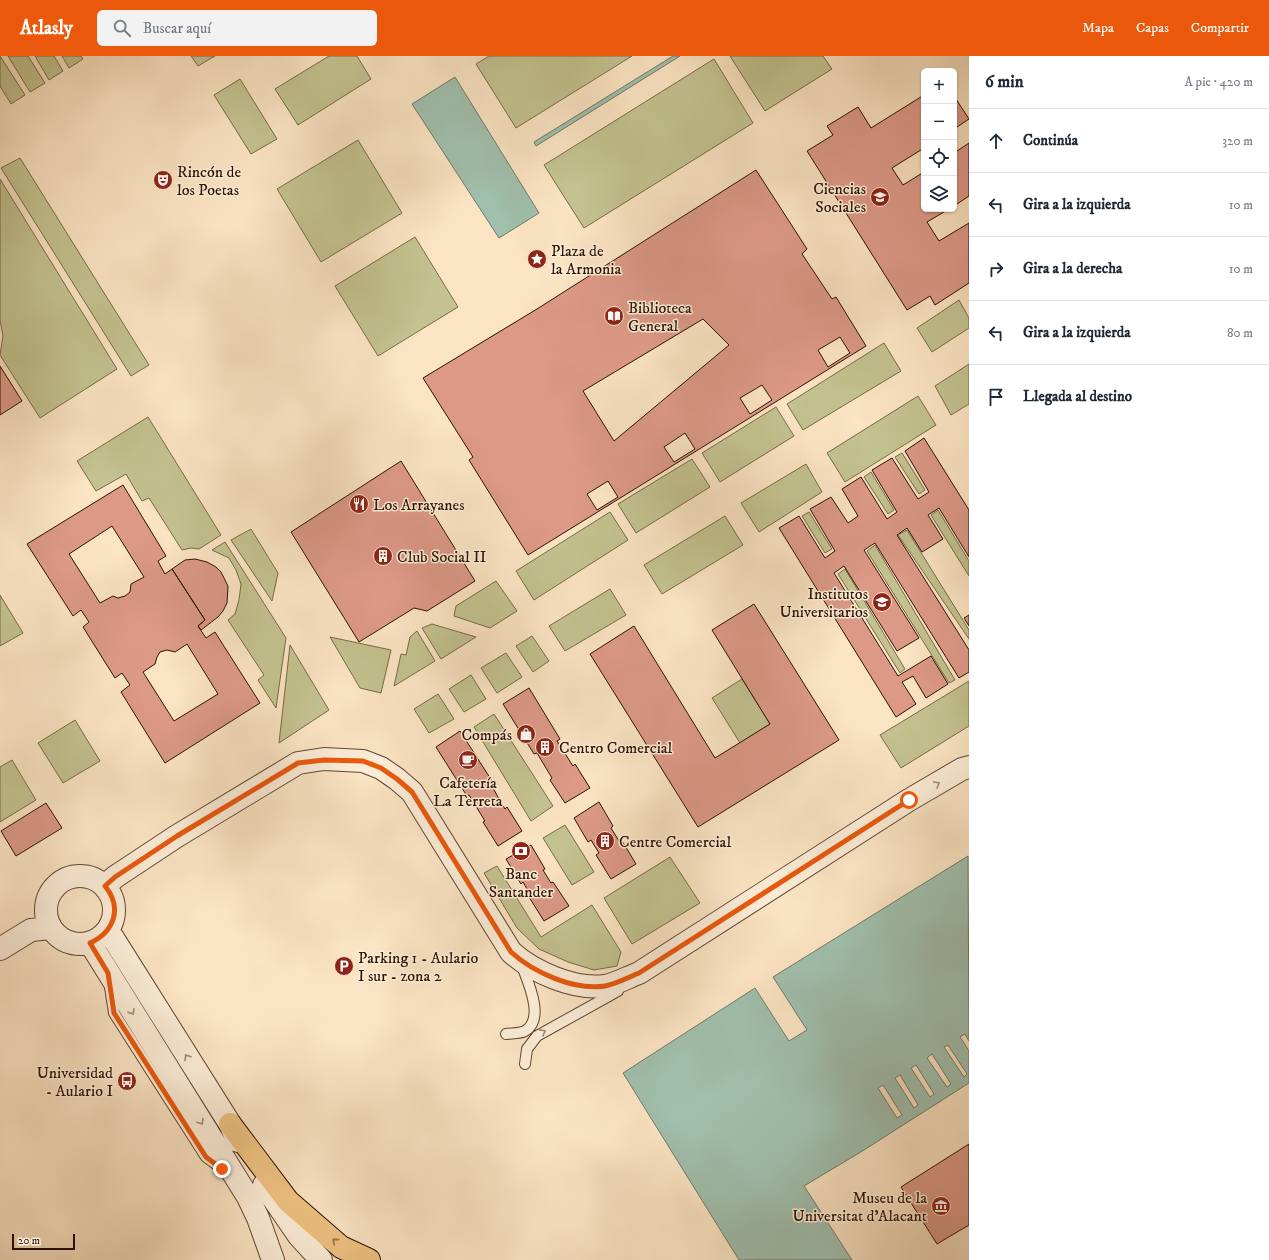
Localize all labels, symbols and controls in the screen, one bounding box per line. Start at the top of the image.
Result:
search box [97,10,377,46]
text: Atlasly [20,17,73,40]
icon: search [111,17,133,39]
text: Buscar aquí [143,19,211,38]
text: Mapa [1082,19,1114,37]
text: Capas [1136,19,1169,37]
text: Compartir [1191,19,1249,37]
map controls [921,68,957,212]
button: + [921,68,957,104]
text: 6 min [985,71,1024,93]
text: A pie · 420 m [1185,74,1253,90]
button: − [921,104,957,140]
icon: ahead [985,130,1007,152]
text: Continúa [1023,131,1078,150]
text: 320 m [1222,133,1253,149]
button: locate [921,140,957,176]
place label: Rincón de los Poetas [177,162,242,200]
theatre icon: Rincón de los Poetas [152,169,174,191]
button: layers [921,176,957,212]
place label: Ciencias Sociales [813,179,866,217]
school or university icon: Ciencias Sociales [869,186,891,208]
icon: left [985,194,1007,216]
text: Gira a la izquierda [1023,195,1131,214]
text: 10 m [1229,197,1253,213]
place label: Plaza de la Armonia [551,241,621,279]
place icon: Plaza de la Armonia [526,248,548,270]
icon: right [985,258,1007,280]
text: Gira a la derecha [1023,259,1122,278]
text: 10 m [1229,261,1253,277]
place label: Biblioteca General [628,298,692,336]
library icon: Biblioteca General [603,305,625,327]
icon: left [985,322,1007,344]
text: Gira a la izquierda [1023,323,1131,342]
text: 80 m [1227,325,1253,341]
icon: arrive [985,386,1007,408]
text: Llegada al destino [1023,387,1132,406]
restaurant icon: Los Arrayanes [348,493,370,515]
place label: Los Arrayanes [373,495,465,515]
building icon: Club Social II [372,545,394,567]
place label: Club Social II [397,547,487,567]
place label: Institutos Universitarios [779,584,868,622]
school or university icon: Institutos Universitarios [871,591,893,613]
shop icon: Compás [515,723,537,745]
place label: Compás [461,725,512,745]
building icon: Centro Comercial [534,736,556,758]
place label: Centro Comercial [559,738,673,758]
cafe icon: Cafetería La Terreta [457,749,479,771]
place label: Cafetería La Terreta [433,773,503,811]
one-way arrow [933,781,940,788]
route start [900,791,918,809]
building icon: Centre Comercial [594,830,616,852]
place label: Centre Comercial [619,832,731,852]
bank icon: Banc Santander [510,840,532,862]
place label: Banc Santander [489,864,553,902]
place label: Parking 1 - Aulario I sur - zona 2 [358,948,478,986]
parking icon: Parking 1 - Aulario I sur - zona 2 [333,955,355,977]
one-way arrow [127,1008,135,1015]
one-way arrow [539,1030,547,1037]
one-way arrow [184,1054,192,1061]
place label: Universidad - Aulario I [37,1063,113,1101]
bus stop icon: Universidad - Aulario I [116,1070,138,1092]
one-way arrow [196,1118,204,1125]
route end [213,1160,231,1178]
place label: Museu de la Universitat d'Alacant [793,1188,927,1226]
museum icon: Museu de la Universitat d'Alacant [930,1195,952,1217]
scale bar [12,1232,75,1251]
text: 20 m [18,1234,40,1248]
one-way arrow [332,1239,339,1246]

